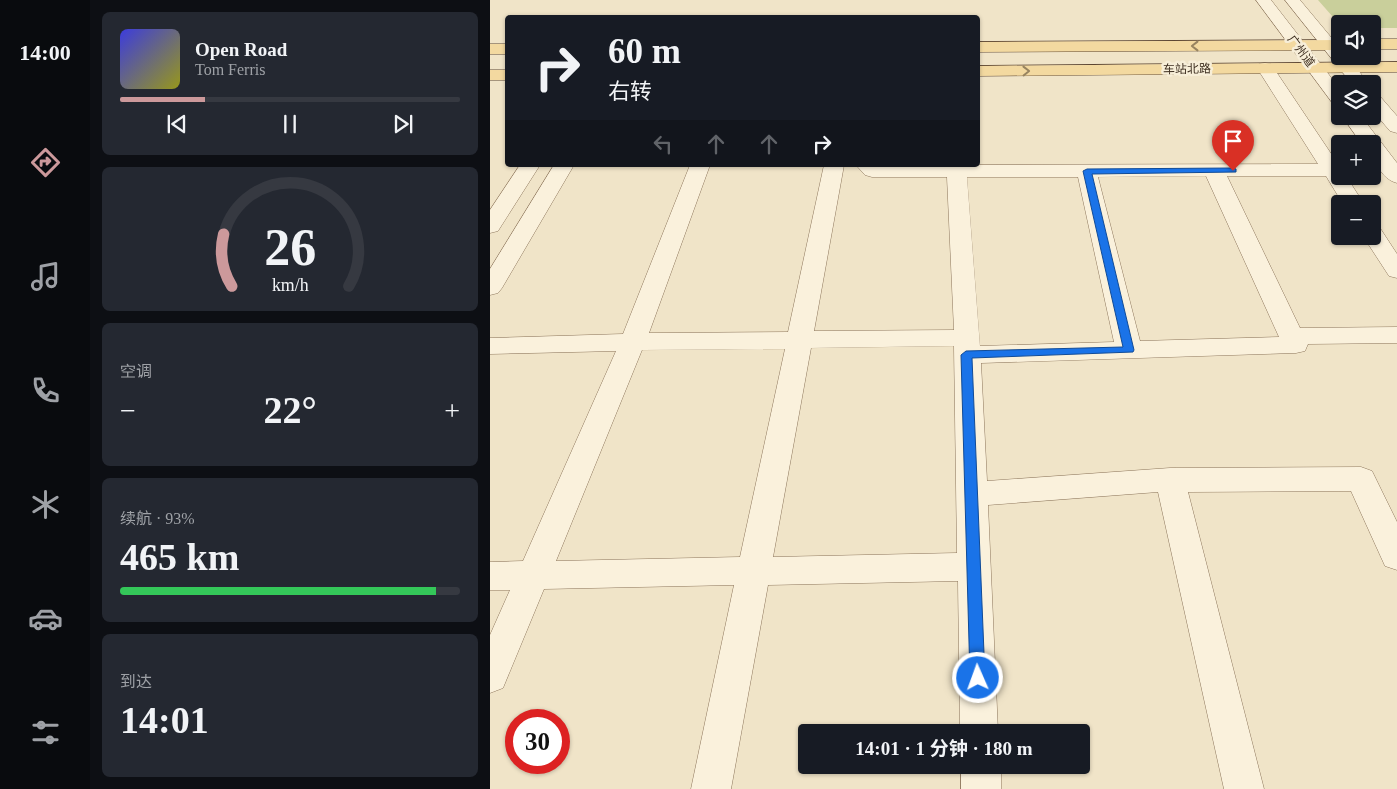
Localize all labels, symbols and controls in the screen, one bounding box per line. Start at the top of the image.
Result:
map controls [1331,15,1381,245]
button: sound [1331,15,1381,65]
text: 60 m [608,32,681,71]
street label: 广州道 [1285,32,1317,70]
icon: right [525,35,590,100]
text: Open Road [195,39,287,60]
text: 14:00 [19,40,71,65]
one-way arrow [1191,41,1198,51]
text: Tom Ferris [195,61,265,78]
street label: 车站北路 [1163,62,1211,76]
one-way arrow [1022,66,1030,76]
button: layers [1331,75,1381,125]
text: 右转 [608,79,652,104]
icon: previous [163,110,191,138]
icon: pause [276,110,304,138]
icon: next [389,110,417,138]
pin [1212,120,1254,171]
icon: arrive [1219,127,1247,155]
icon: left [649,130,677,158]
icon: ahead [702,130,730,158]
icon: ahead [755,130,783,158]
icon: right [808,130,836,158]
button: + [1331,135,1381,185]
icon: directions [28,145,63,180]
button: − [1331,195,1381,245]
text: 26 [264,219,316,276]
icon: music [28,259,63,294]
text: km/h [272,275,308,295]
text: 空调 [120,363,152,380]
icon: phone [28,373,63,408]
text: 22° [263,389,317,431]
text: − [120,395,136,426]
text: + [444,395,460,426]
icon: climate [28,487,63,522]
text: 续航 · 93% [120,510,195,527]
text: 465 km [120,536,239,578]
icon: car [28,601,63,636]
position arrow [951,651,1003,703]
text: 到达 [120,673,152,690]
text: 14:01 [120,699,209,741]
speed limit sign: 30 [505,709,570,774]
icon: filters [28,715,63,750]
text: 14:01 · 1 分钟 · 180 m [855,738,1033,759]

